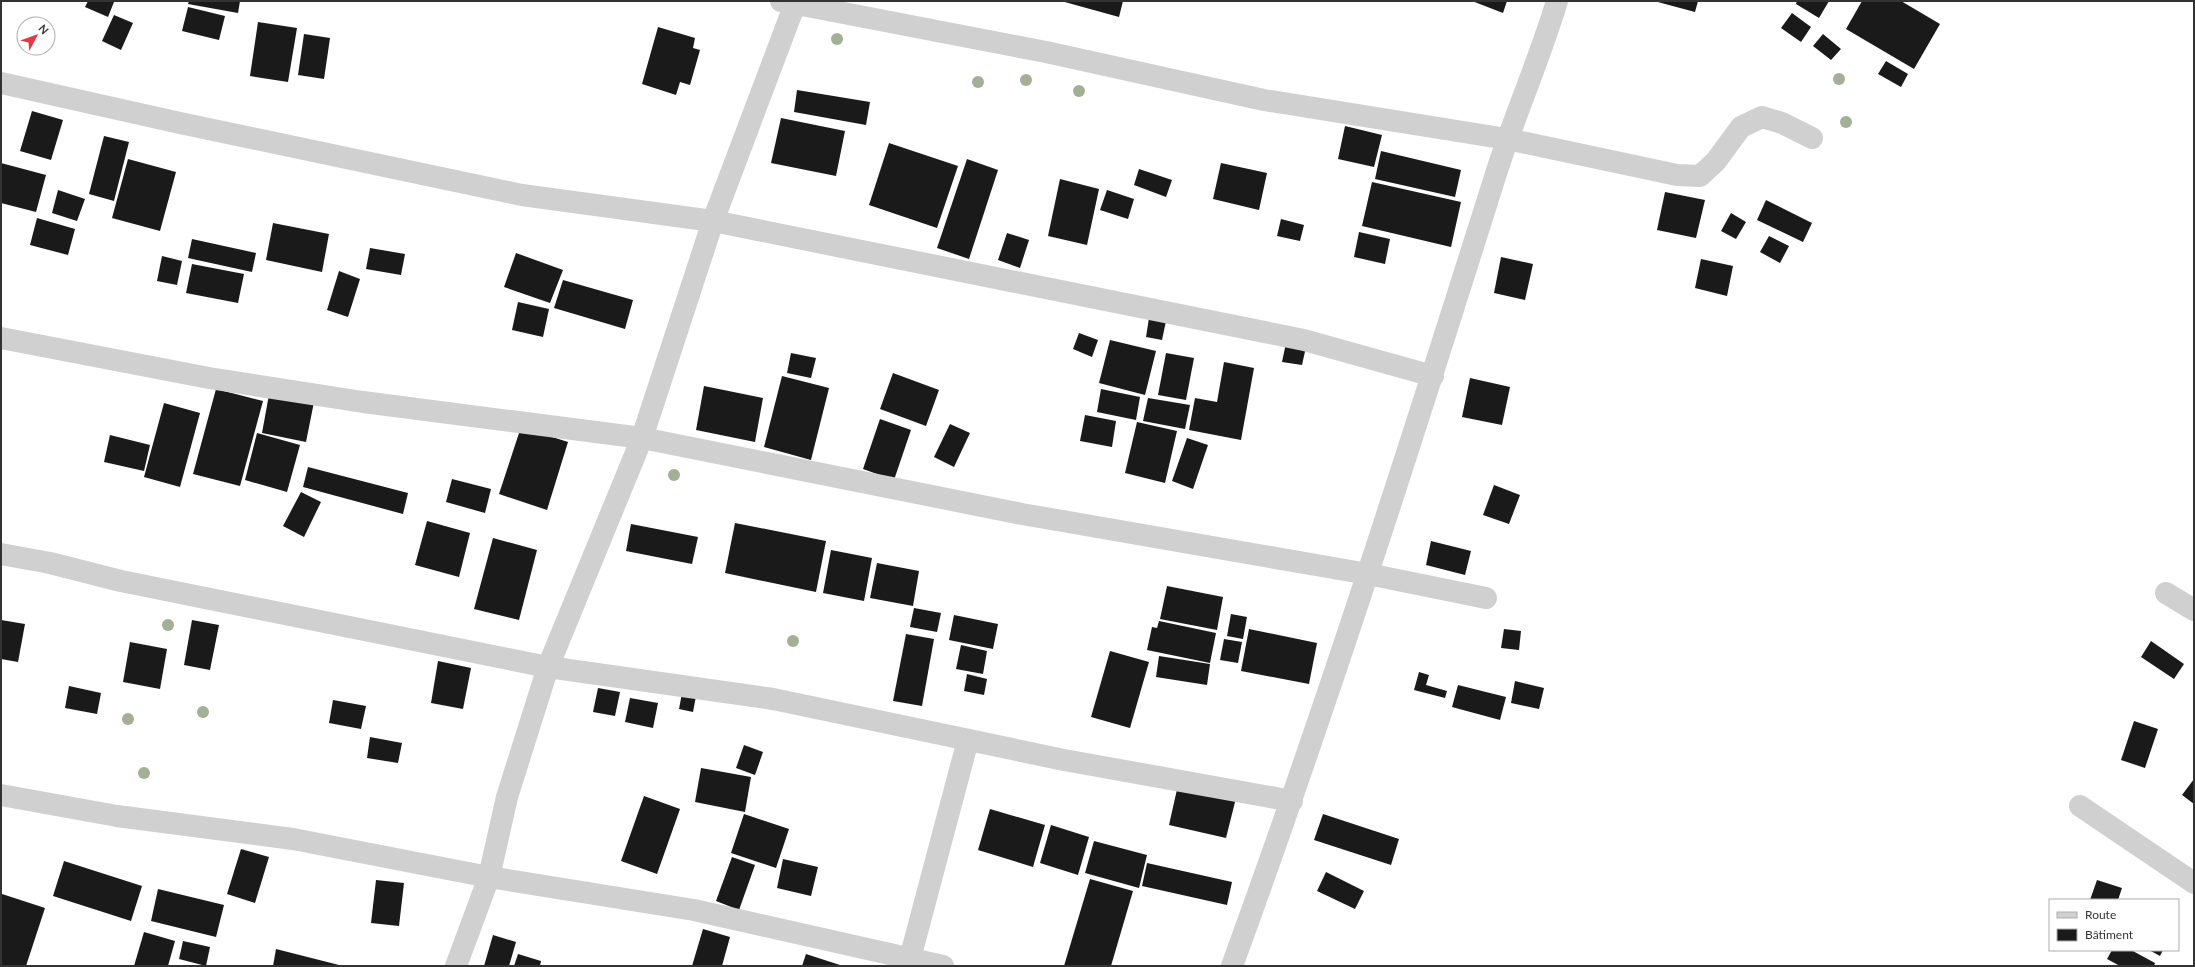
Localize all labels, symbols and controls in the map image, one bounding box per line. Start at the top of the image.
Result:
north arrow [16,16,56,56]
text: N [36,22,52,37]
legend [2049,899,2179,951]
text: Route [2085,907,2116,922]
text: Bâtiment [2085,927,2134,942]

